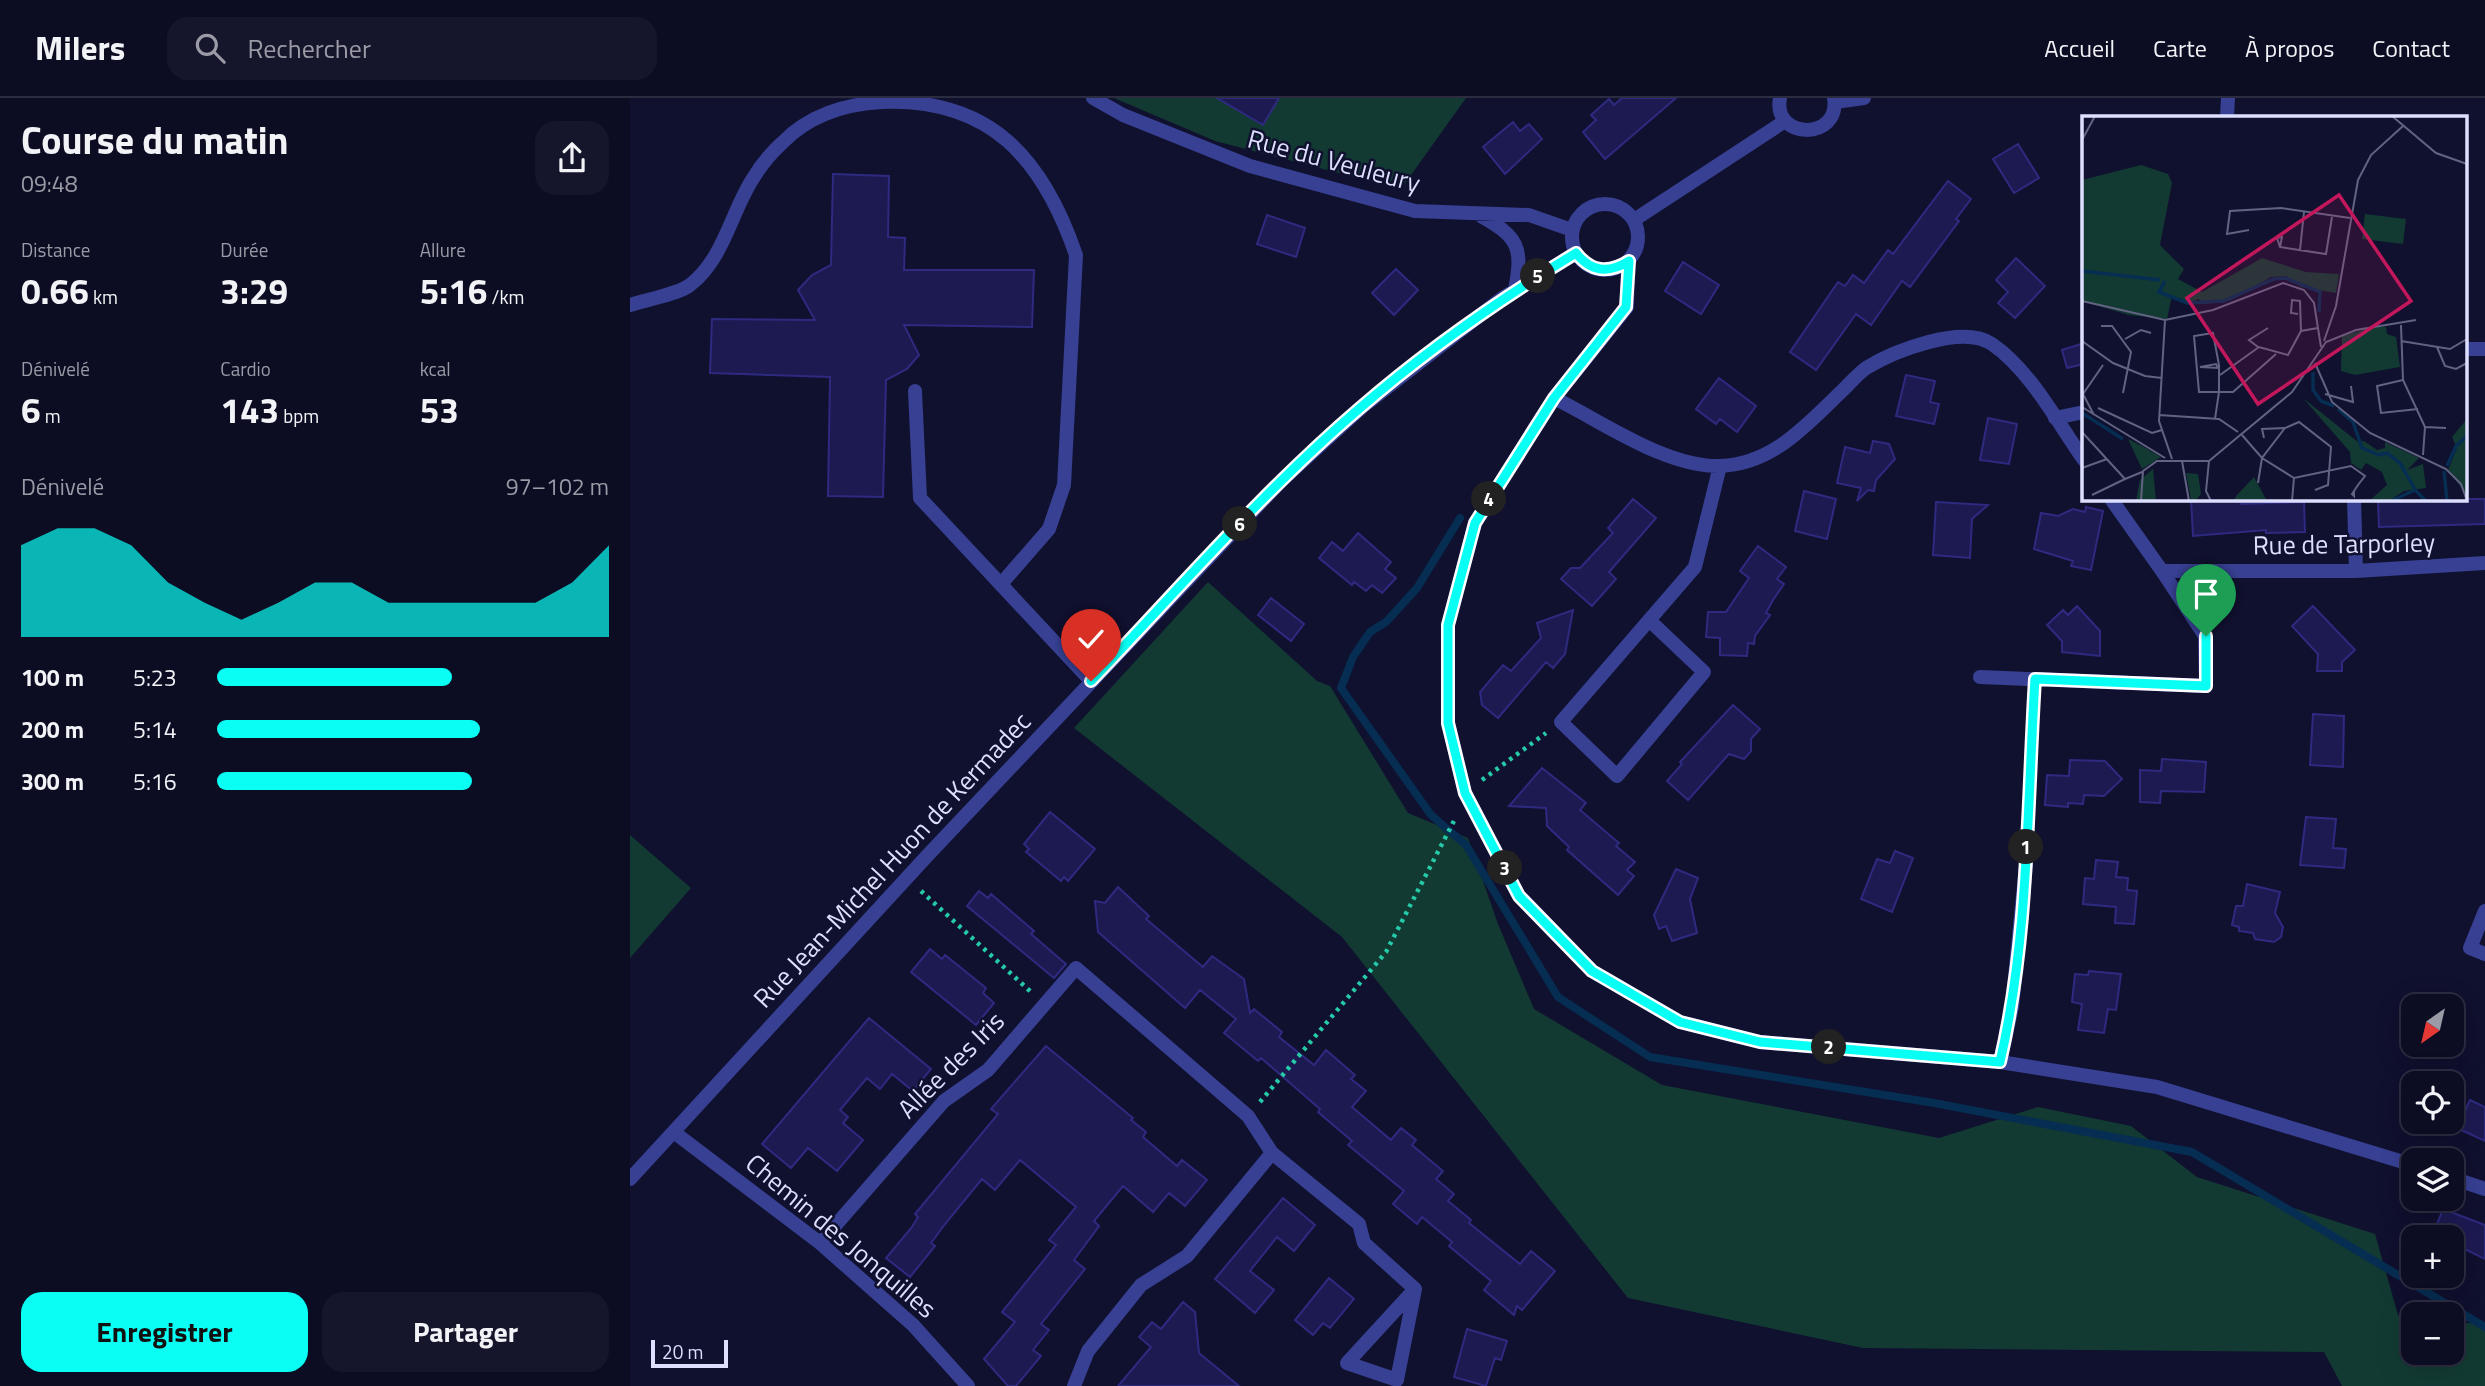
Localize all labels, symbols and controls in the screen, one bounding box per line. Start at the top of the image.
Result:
search box [167,17,657,80]
text: Milers [35,23,125,73]
icon: search [191,29,229,67]
text: Rechercher [247,29,371,68]
text: Accueil [2044,30,2115,66]
text: Carte [2153,30,2207,66]
text: À propos [2245,30,2334,66]
text: Contact [2372,30,2450,66]
text: Course du matin [21,111,289,169]
inset map [2082,116,2468,500]
street label: Rue du Veuleury [1243,119,1425,202]
button: share [535,121,609,195]
text: 09:48 [21,166,78,201]
text: Distance [21,235,90,264]
text: Durée [220,235,268,264]
text: Allure [420,235,466,264]
pin: 5 [1520,258,1556,294]
text: 5 [1532,261,1543,290]
text: 0.66 [21,264,89,318]
text: 3:29 [220,264,288,318]
text: 5:16 [420,264,487,318]
text: km [89,282,118,311]
text: /km [487,282,524,311]
text: Dénivelé [21,354,90,383]
text: Cardio [220,354,271,383]
text: kcal [420,354,451,383]
text: 6 [21,383,41,437]
text: 143 [220,383,279,437]
text: 53 [420,383,459,437]
text: m [41,401,61,430]
text: bpm [279,401,319,430]
text: Dénivelé [21,469,104,504]
text: 97–102 m [506,469,609,504]
pin: 4 [1472,482,1506,516]
text: 4 [1483,484,1494,513]
pin: 6 [1222,506,1258,542]
text: 6 [1234,509,1245,538]
street label: Rue de Tarporley [2252,522,2436,565]
pin [2176,564,2236,636]
icon: arrive [2187,575,2225,613]
pin [1061,609,1121,681]
icon: check [1072,620,1110,658]
text: 100 m [21,660,84,695]
text: 5:23 [133,660,177,695]
street label: Rue Jean-Michel Huon de Kermadec [744,703,1040,1016]
text: 200 m [21,712,84,747]
text: 5:14 [133,712,177,747]
text: 300 m [21,764,84,799]
text: 5:16 [133,764,177,799]
pin: 1 [2008,830,2044,864]
text: 1 [2020,832,2031,861]
pin: 3 [1488,850,1522,886]
text: 3 [1499,853,1510,882]
north arrow [2401,994,2464,1057]
map controls [2401,994,2464,1365]
street label: Allée des Iris [888,1002,1013,1127]
pin: 2 [1812,1030,1846,1065]
text: 2 [1823,1032,1834,1061]
button: locate [2401,1071,2464,1134]
street label: Chemin des Jonquilles [737,1144,945,1327]
button: layers [2401,1148,2464,1211]
button: + [2401,1225,2464,1288]
button: Enregistrer [21,1292,308,1372]
button: Partager [322,1292,609,1372]
button: − [2401,1302,2464,1365]
scale bar [651,1337,728,1369]
text: 20 m [662,1337,703,1366]

